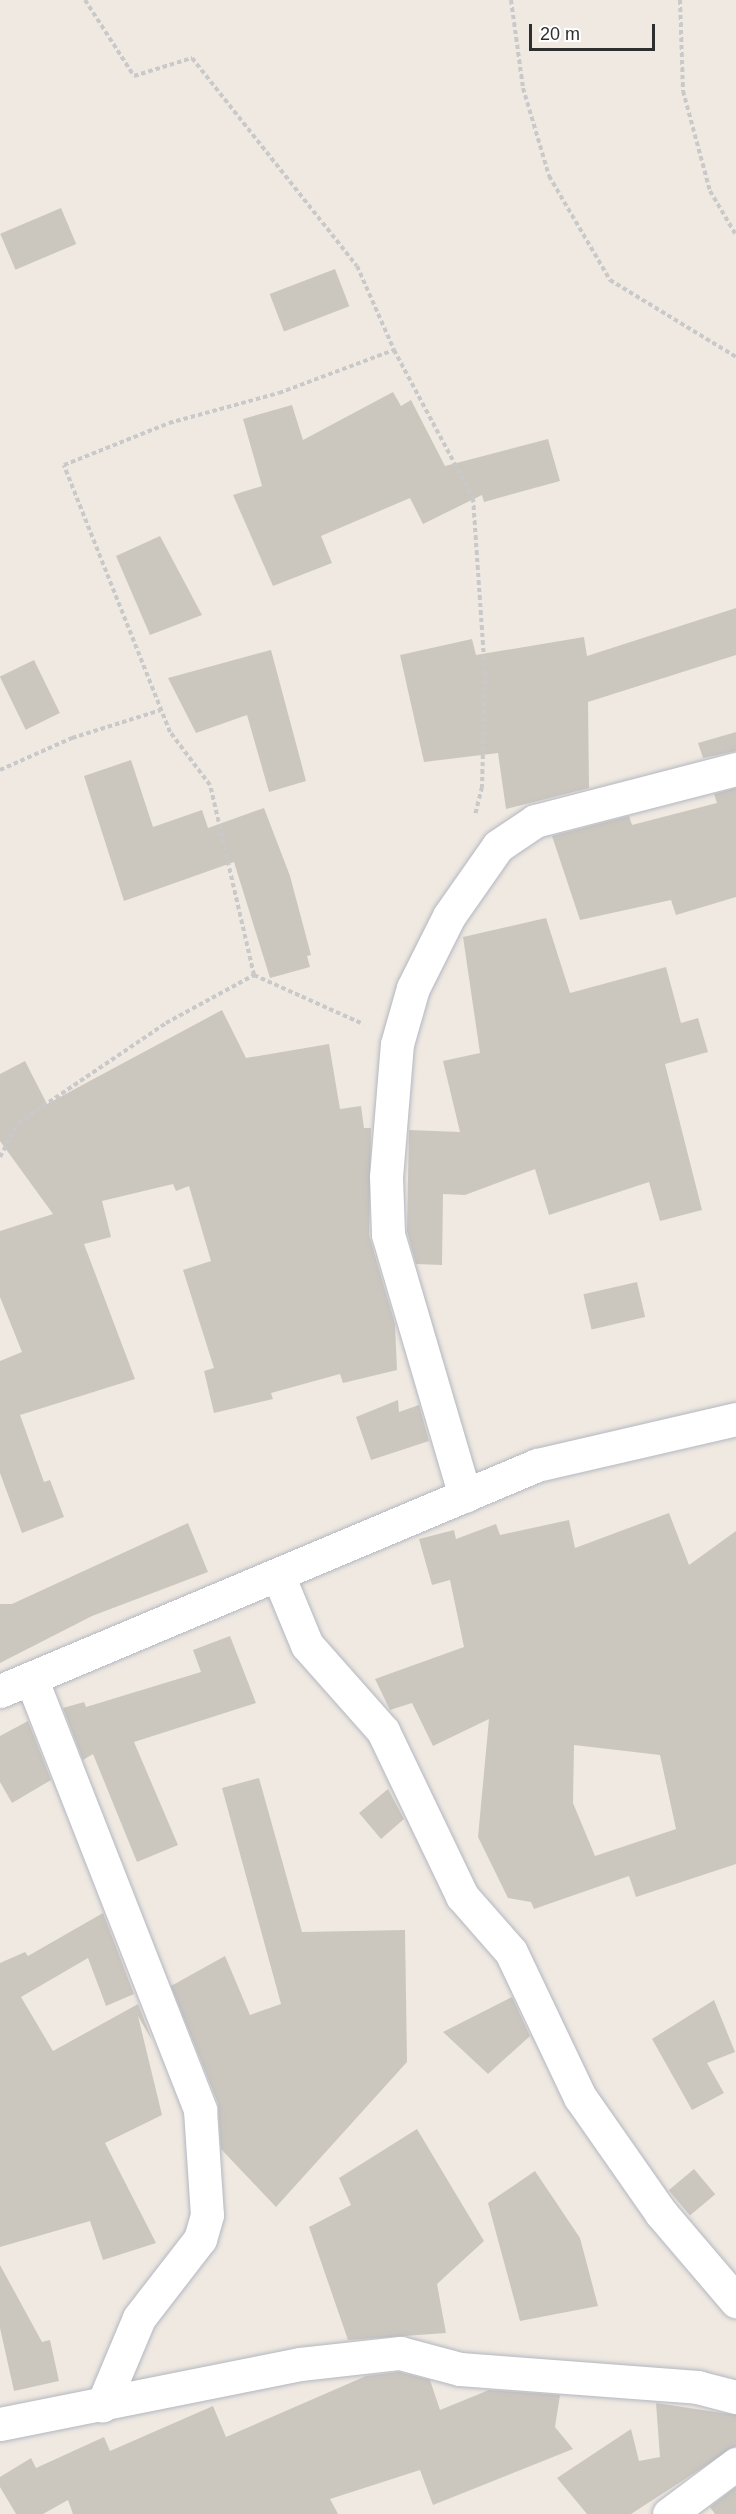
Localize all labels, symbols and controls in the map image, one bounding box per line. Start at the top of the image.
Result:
scale bar [532,12,658,50]
text: 20 m [540,24,580,44]

